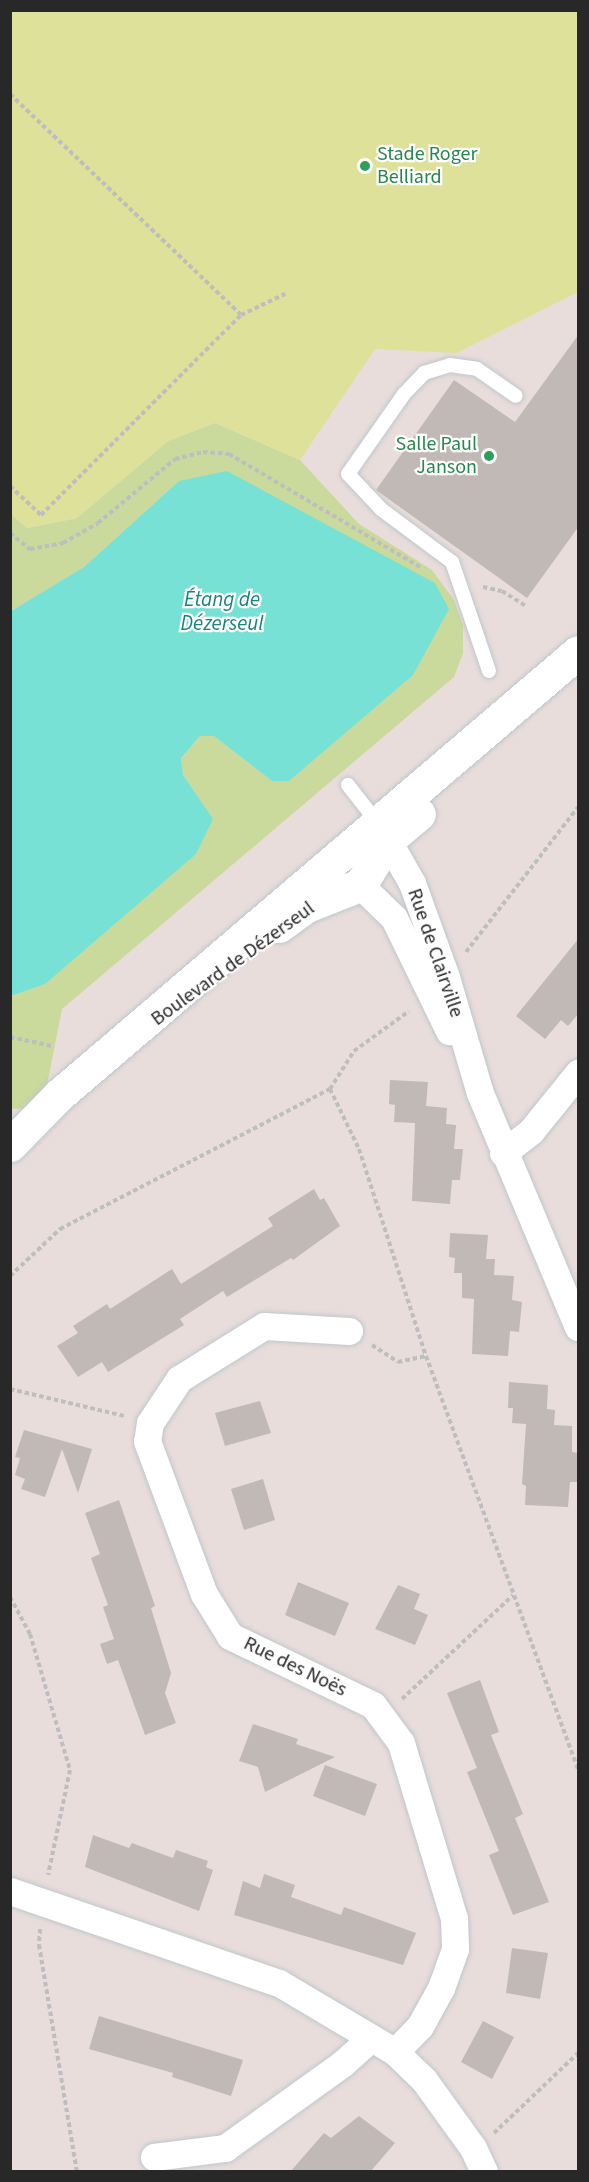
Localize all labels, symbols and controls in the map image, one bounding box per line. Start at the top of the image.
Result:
place label: Stade Roger Belliard [377,142,477,189]
marker: Stade Roger Belliard [358,159,372,173]
place label: Salle Paul Janson [396,432,477,479]
marker: Salle Paul Janson [482,449,496,463]
water label: Étang de Dézerseul [181,586,263,636]
street label: Rue de Clairville [402,885,468,1021]
street label: Boulevard de Dézerseul [147,897,319,1031]
street label: Rue des Noës [240,1632,350,1702]

